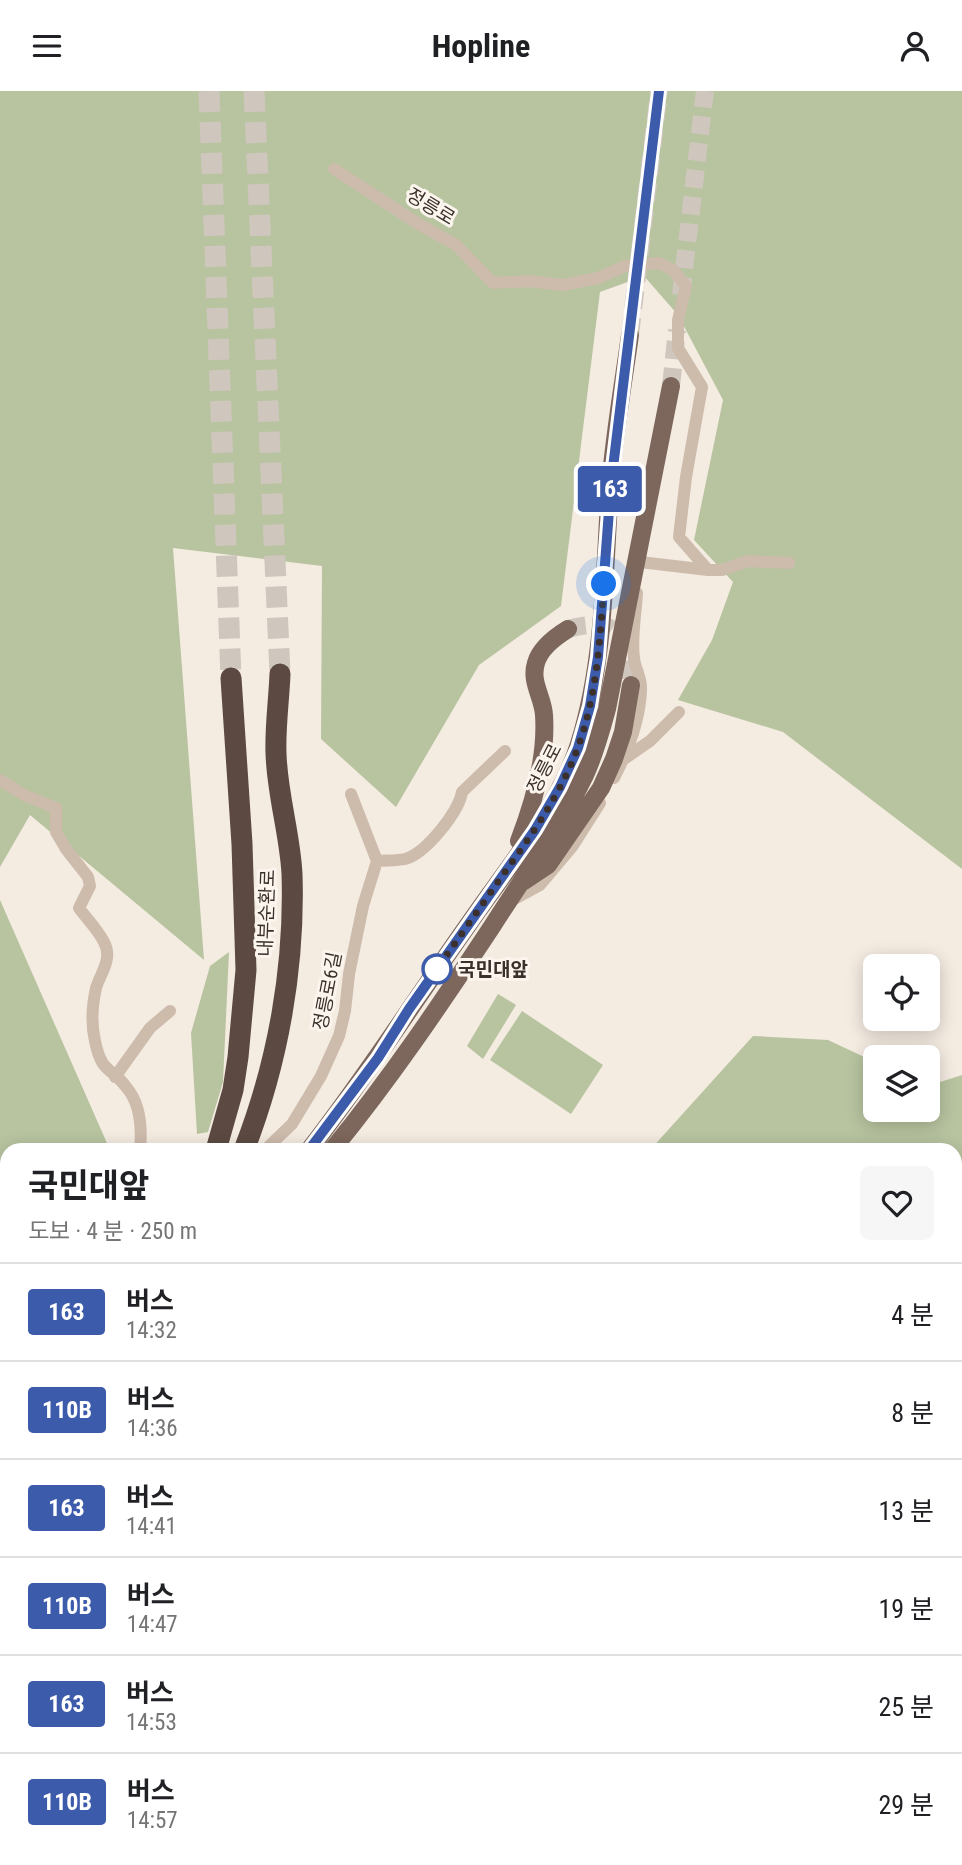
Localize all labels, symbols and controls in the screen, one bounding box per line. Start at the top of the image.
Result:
icon: menu [28,27,66,65]
text: Hopline [432,27,530,65]
icon: person [896,27,934,65]
street label: 정릉로 [402,183,459,230]
line badge: 163 [570,466,650,512]
text: 163 [592,475,628,503]
your location [586,566,621,601]
street label: 정릉로 [522,740,567,797]
street label: 내부순환로 [253,869,280,957]
street label: 정릉로6길 [309,950,346,1032]
marker: 국민대앞 [422,954,452,984]
map controls [863,954,940,1122]
button: locate [863,954,940,1031]
place label: 국민대앞 [458,958,528,981]
button: layers [863,1045,940,1122]
text: 국민대앞 [28,1166,149,1205]
button: heart [860,1166,934,1240]
text: 도보 · 4 분 · 250 m [28,1218,197,1245]
text: 버스 [126,1286,174,1316]
text: 163 [48,1298,85,1326]
text: 4 분 [891,1300,934,1330]
text: 14:32 [126,1317,177,1344]
text: 버스 [127,1384,175,1414]
text: 110B [42,1396,92,1424]
text: 8 분 [891,1398,934,1428]
text: 14:36 [127,1415,178,1442]
text: 버스 [126,1482,174,1512]
text: 163 [48,1494,85,1522]
text: 13 분 [878,1496,934,1526]
text: 14:41 [126,1513,177,1540]
text: 버스 [127,1580,175,1610]
text: 110B [42,1592,92,1620]
text: 19 분 [878,1594,934,1624]
text: 14:47 [127,1611,178,1638]
text: 버스 [126,1678,174,1708]
text: 163 [48,1690,85,1718]
text: 25 분 [878,1692,934,1722]
text: 14:53 [126,1709,177,1736]
text: 버스 [127,1776,175,1806]
text: 110B [42,1788,92,1816]
text: 29 분 [878,1790,934,1820]
text: 14:57 [127,1807,178,1834]

